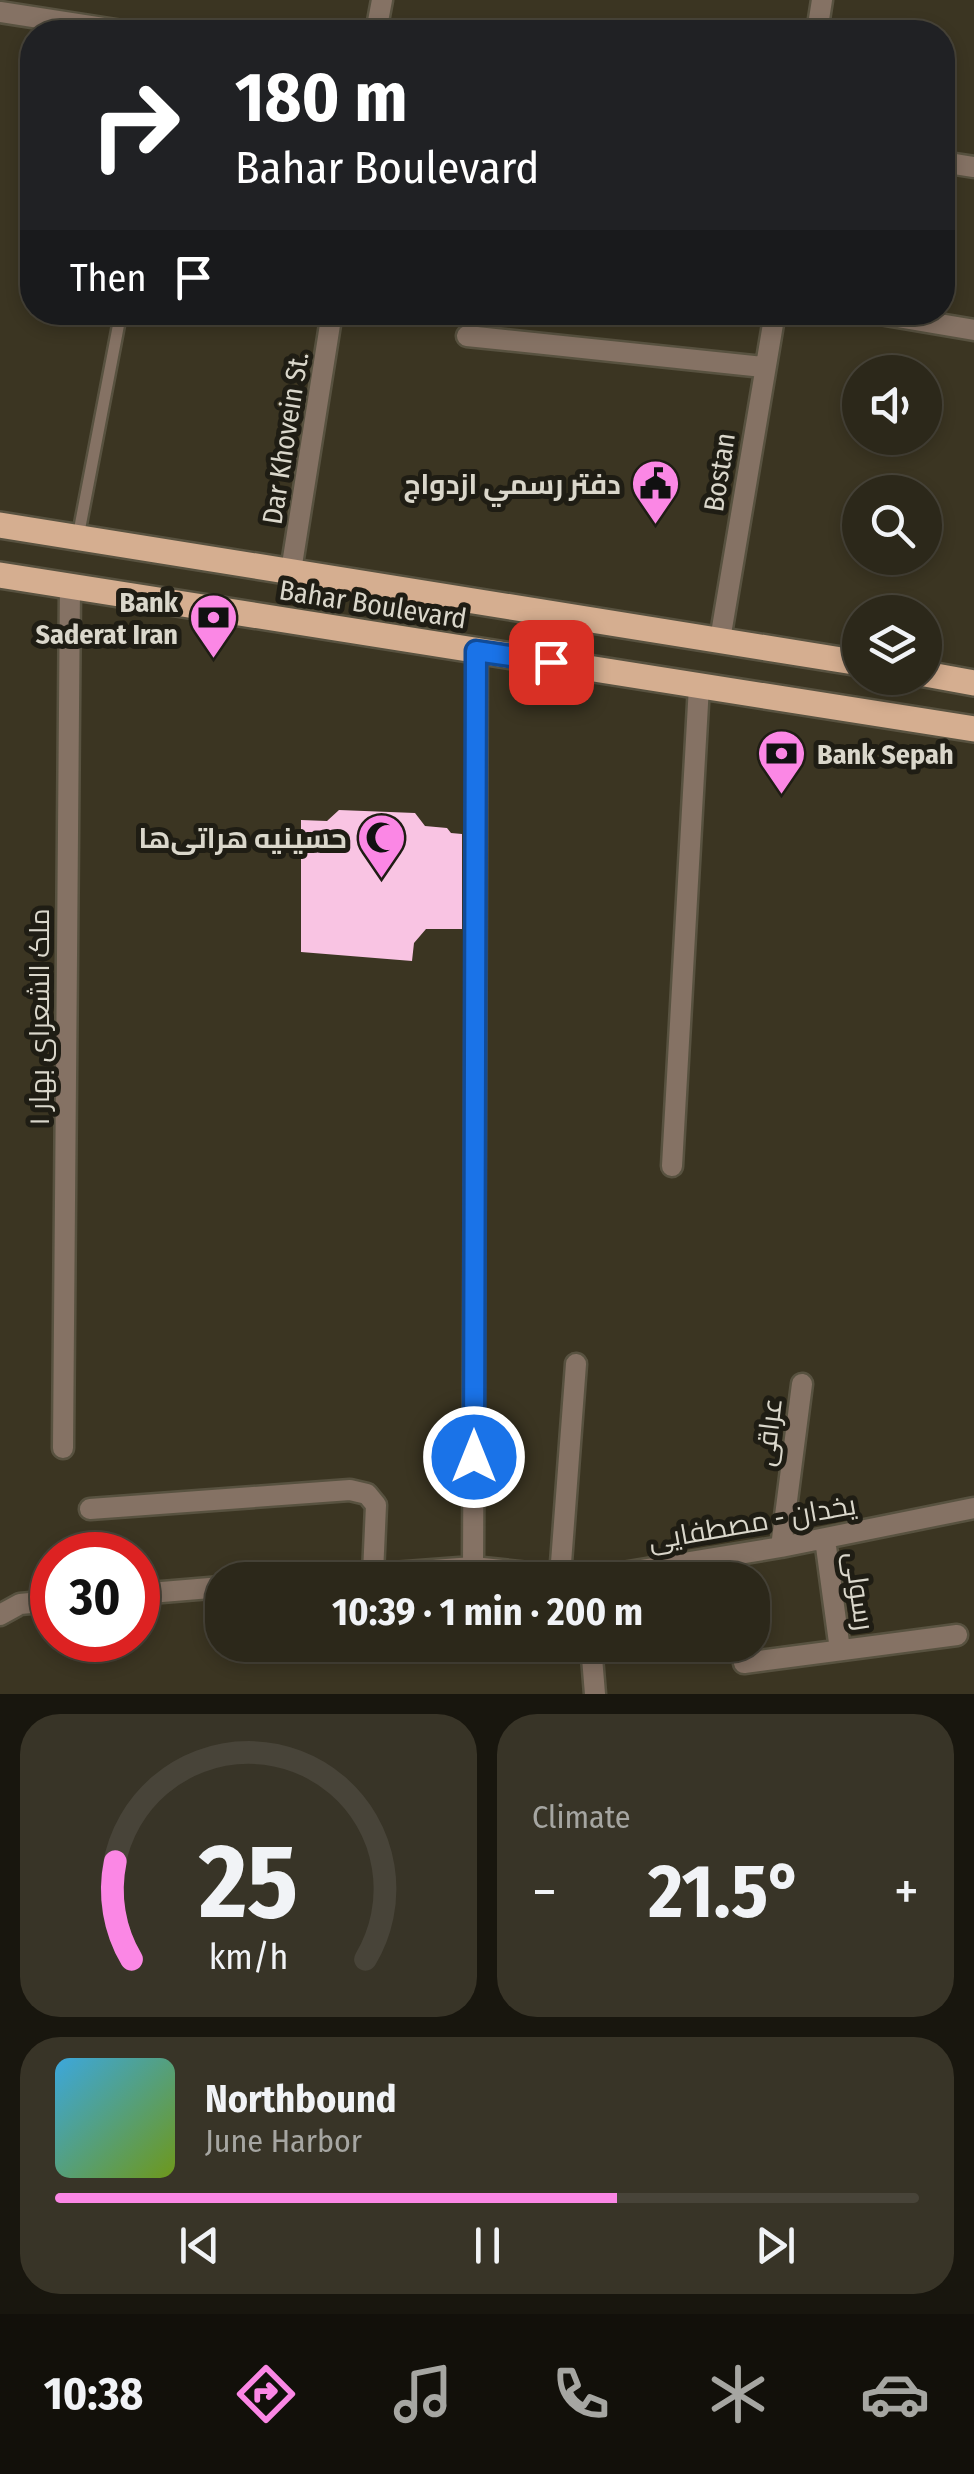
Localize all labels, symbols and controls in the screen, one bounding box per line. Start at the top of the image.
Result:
text: 180 m [235,56,408,140]
icon: right [70,60,200,190]
text: Bahar Boulevard [235,141,539,195]
icon: arrive [166,250,221,305]
text: Then [70,255,146,301]
street label: Dar Khovein St. [256,350,315,527]
map controls [842,355,942,695]
button: sound [842,355,942,455]
street label: Bostan [697,430,742,514]
public building icon: دفتر رسمي ازدواج [630,458,682,526]
place label: دفتر رسمي ازدواج [403,468,621,507]
button: search [842,475,942,575]
street label: Bahar Boulevard [277,573,469,636]
place label: Bank Saderat Iran [36,586,179,651]
bank icon: Bank Saderat Iran [187,592,239,660]
button: layers [842,595,942,695]
pin [509,620,594,705]
icon: arrive [524,635,579,690]
bank icon: Bank Sepah [756,728,808,796]
place label: Bank Sepah [817,738,954,771]
mosque icon: حسینیه هراتی‌ها [356,812,408,880]
place label: حسینیه هراتی‌ها [139,822,347,855]
street label: ملک الشعرای بهار ۱ [23,908,56,1126]
street label: عراقی [748,1396,789,1468]
position arrow [422,1405,526,1509]
street label: یخدان - مصطفایی [646,1488,859,1557]
speed limit sign: 30 [30,1532,160,1662]
street label: رسولی [838,1550,881,1633]
text: 10:39 · 1 min · 200 m [332,1589,643,1635]
text: Climate [532,1798,631,1836]
text: 25 [198,1820,298,1945]
text: 21.5° [648,1847,803,1937]
text: − [532,1859,557,1925]
text: + [894,1859,919,1925]
text: km/h [209,1936,288,1978]
text: Northbound [205,2076,397,2122]
text: June Harbor [205,2122,362,2160]
icon: previous [172,2218,227,2273]
icon: pause [460,2218,515,2273]
icon: next [748,2218,803,2273]
icon: directions [231,2359,301,2429]
icon: music [388,2359,458,2429]
icon: phone [546,2359,616,2429]
icon: climate [703,2359,773,2429]
icon: car [860,2359,930,2429]
text: 10:38 [44,2367,143,2421]

